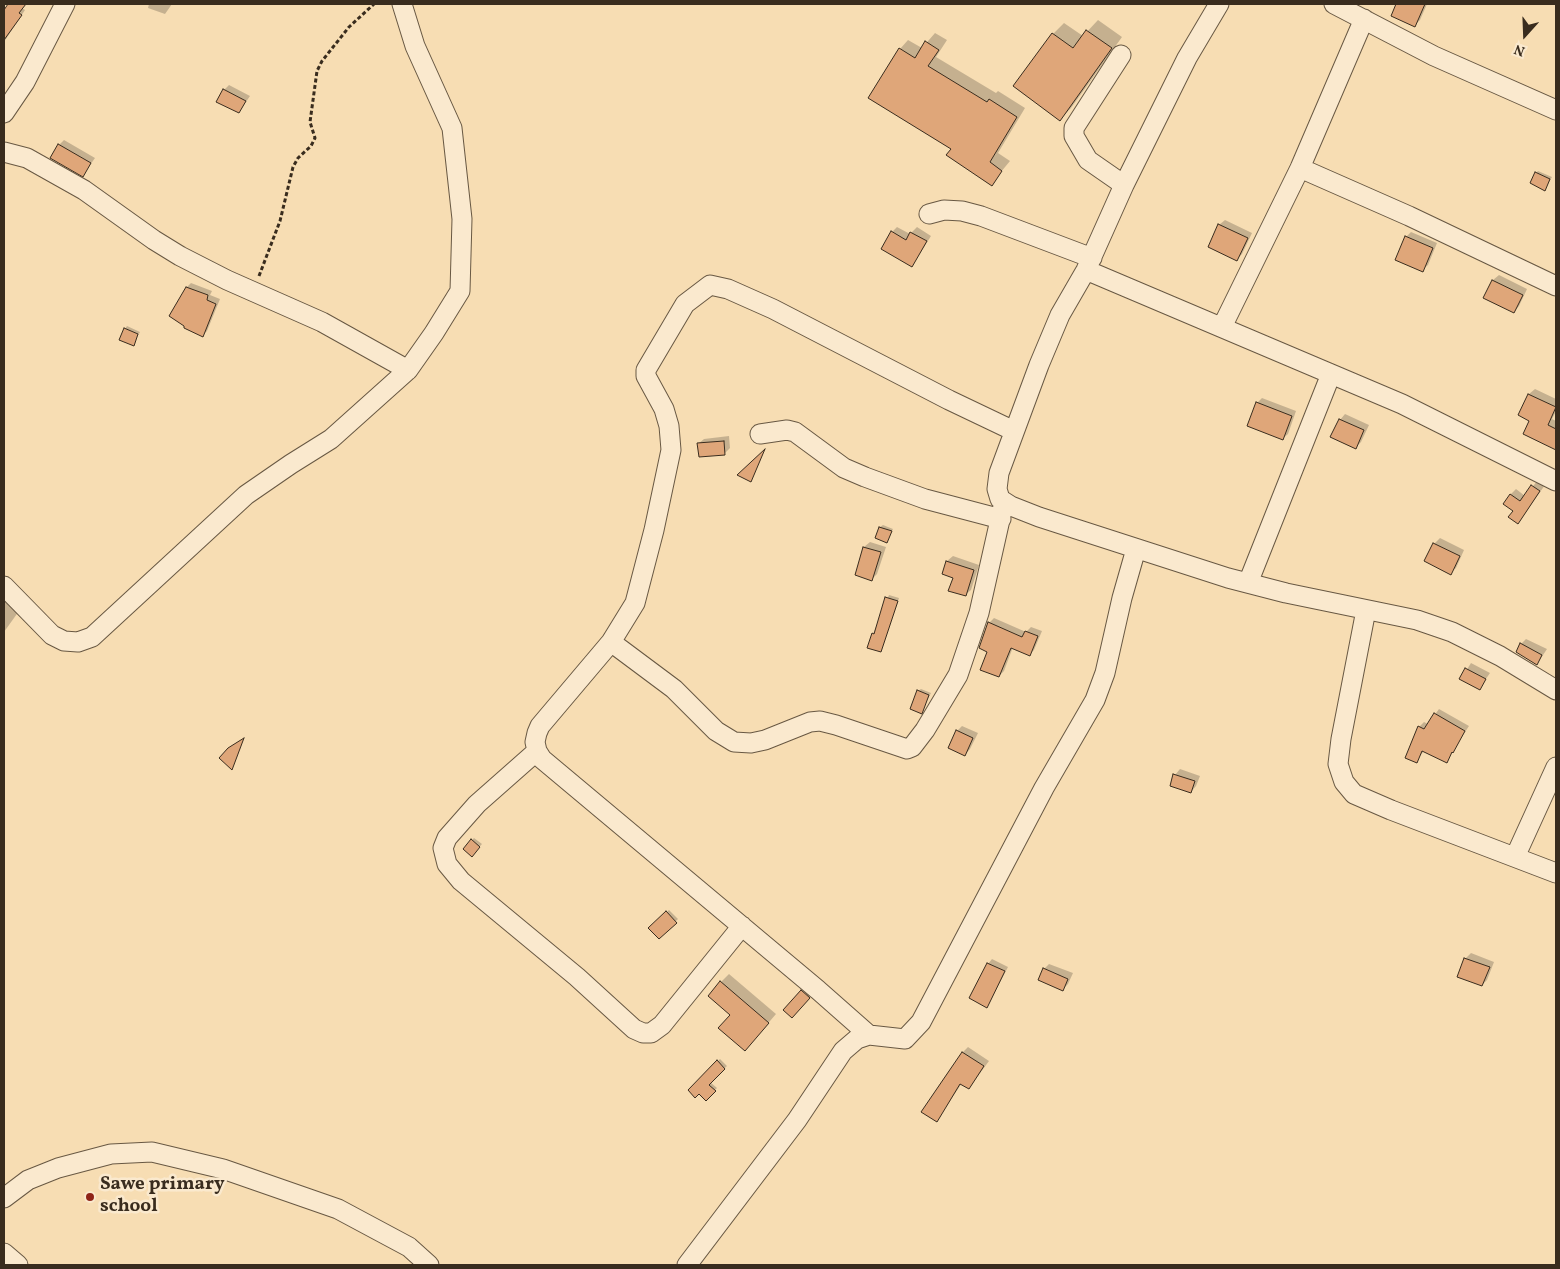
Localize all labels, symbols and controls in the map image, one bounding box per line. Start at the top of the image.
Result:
north arrow [1500,10,1550,60]
text: N [1512,39,1528,60]
place label: Sawe primary school [100,1175,225,1219]
marker: Sawe primary school [84,1191,96,1203]

